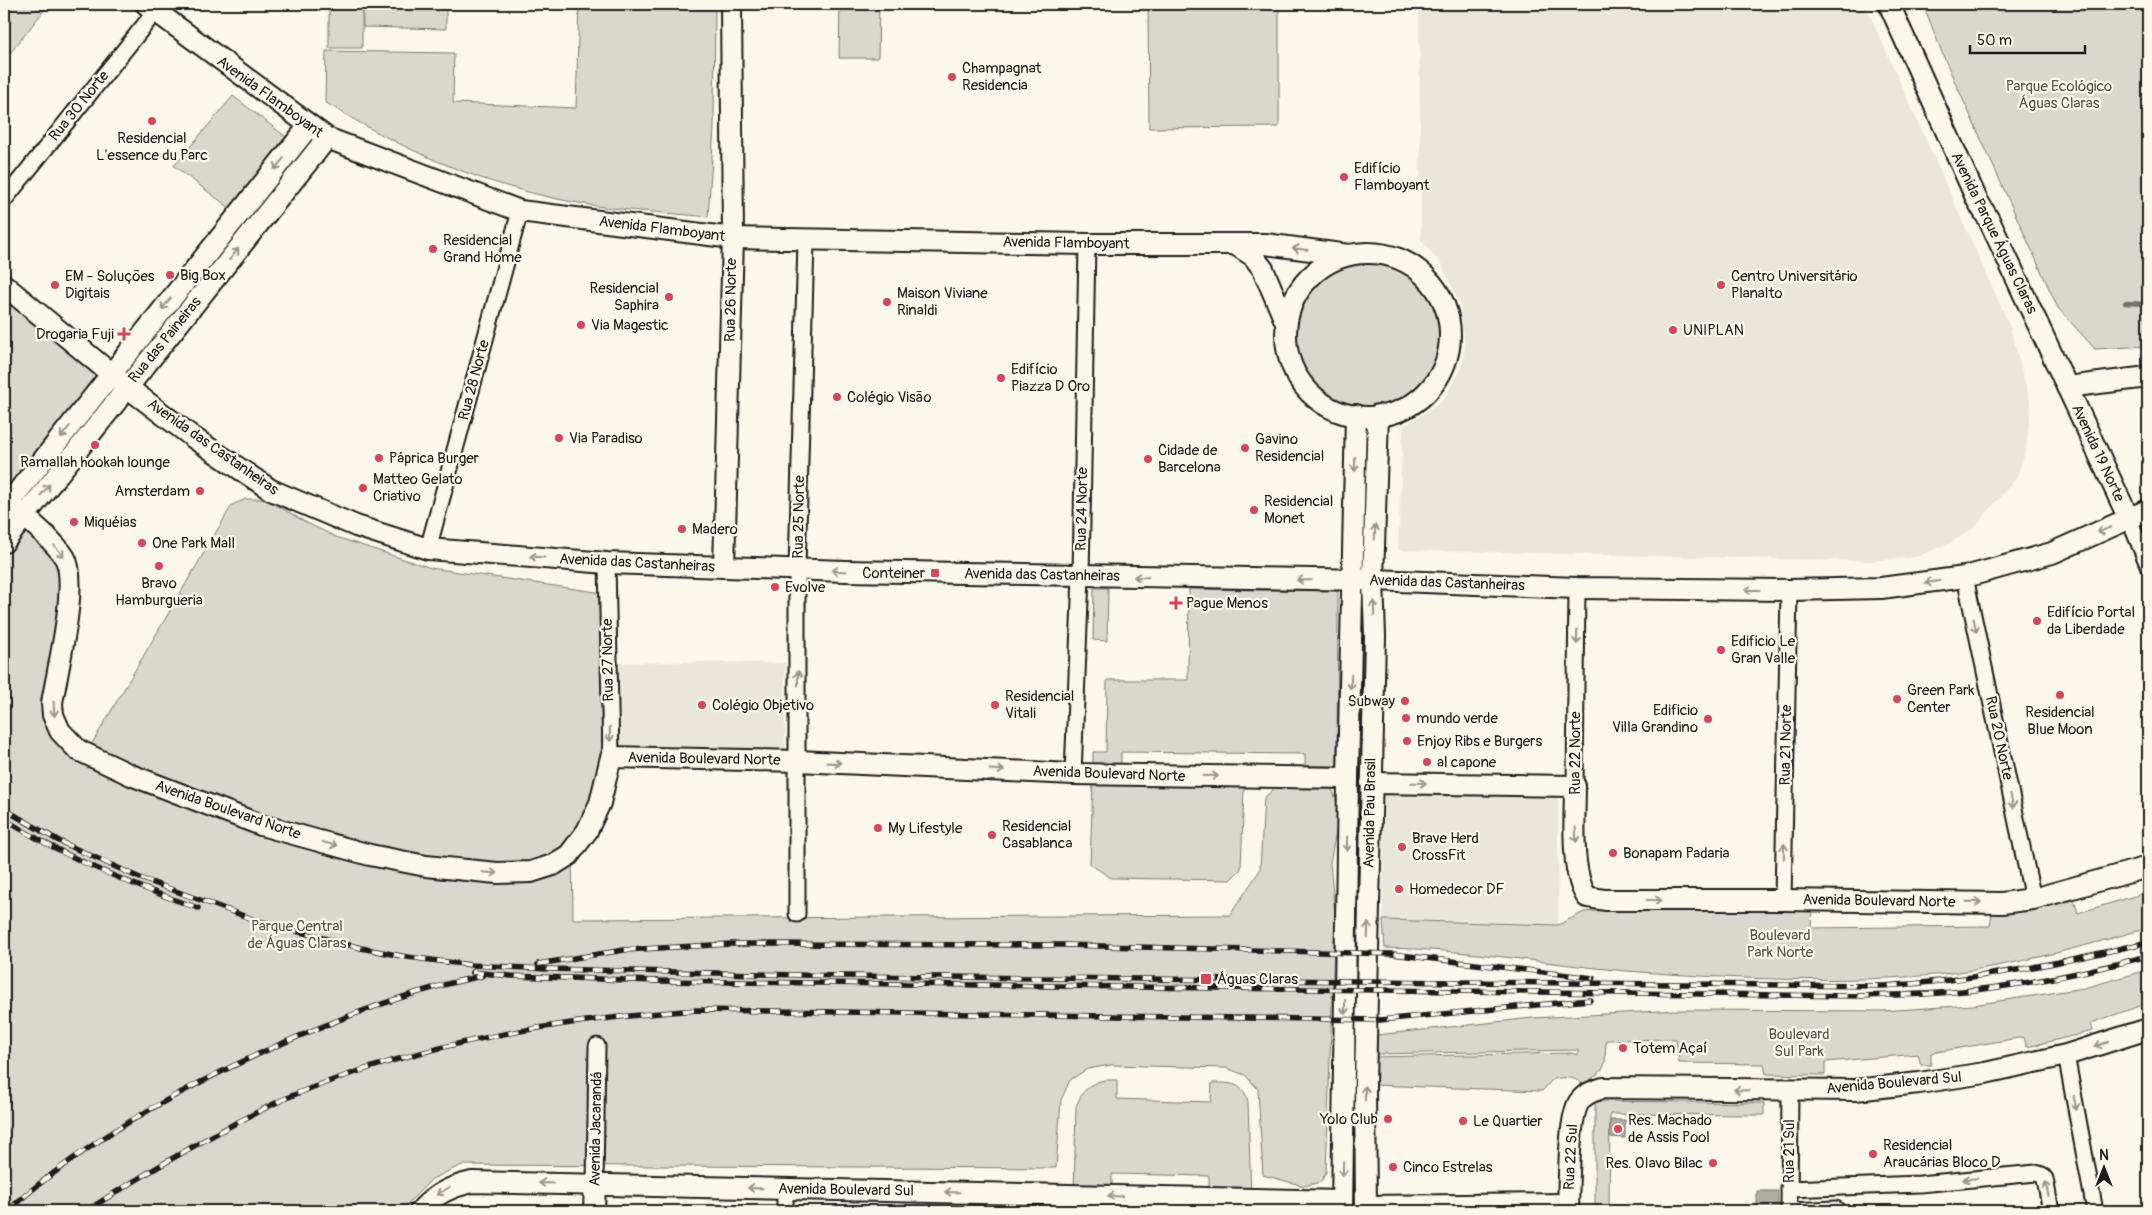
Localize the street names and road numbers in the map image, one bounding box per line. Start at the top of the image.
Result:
street label: Avenida Flamboyant [213,52,328,143]
street label: Rua 30 Norte [45,66,114,145]
street label: Avenida Parque Águas Claras [1947,149,2042,317]
street label: Avenida Flamboyant [598,212,727,246]
street label: Avenida Flamboyant [1002,232,1131,254]
street label: Rua 26 Norte [721,257,741,342]
street label: Rua das Paineiras [124,293,206,387]
street label: Rua 28 Norte [454,337,494,422]
street label: Avenida das Castanheiras [144,395,283,500]
street label: Avenida 19 Norte [2067,401,2129,505]
street label: Rua 24 Norte [1072,466,1092,551]
street label: Rua 25 Norte [789,475,809,559]
street label: Avenida das Castanheiras [559,549,716,577]
street label: Avenida das Castanheiras [964,564,1120,586]
street label: Avenida das Castanheiras [1369,571,1525,595]
street label: Rua 27 Norte [598,618,618,702]
street label: Rua 20 Norte [1981,694,2017,782]
street label: Rua 21 Norte [1776,704,1796,786]
street label: Rua 22 Norte [1566,711,1585,795]
street label: Avenida Boulevard Norte [627,748,781,770]
street label: Avenida Pau Brasil [1360,758,1380,868]
street label: Avenida Boulevard Norte [1032,762,1186,786]
street label: Avenida Boulevard Norte [153,776,304,844]
street label: Avenida Boulevard Norte [1802,890,1956,912]
street label: Avenida Boulevard Sul [1826,1068,1962,1098]
street label: Avenida Jacarandá [585,1071,607,1187]
street label: Rua 21 Sul [1780,1119,1799,1183]
street label: Rua 22 Sul [1560,1123,1582,1191]
street label: Avenida Boulevard Sul [778,1179,914,1201]

